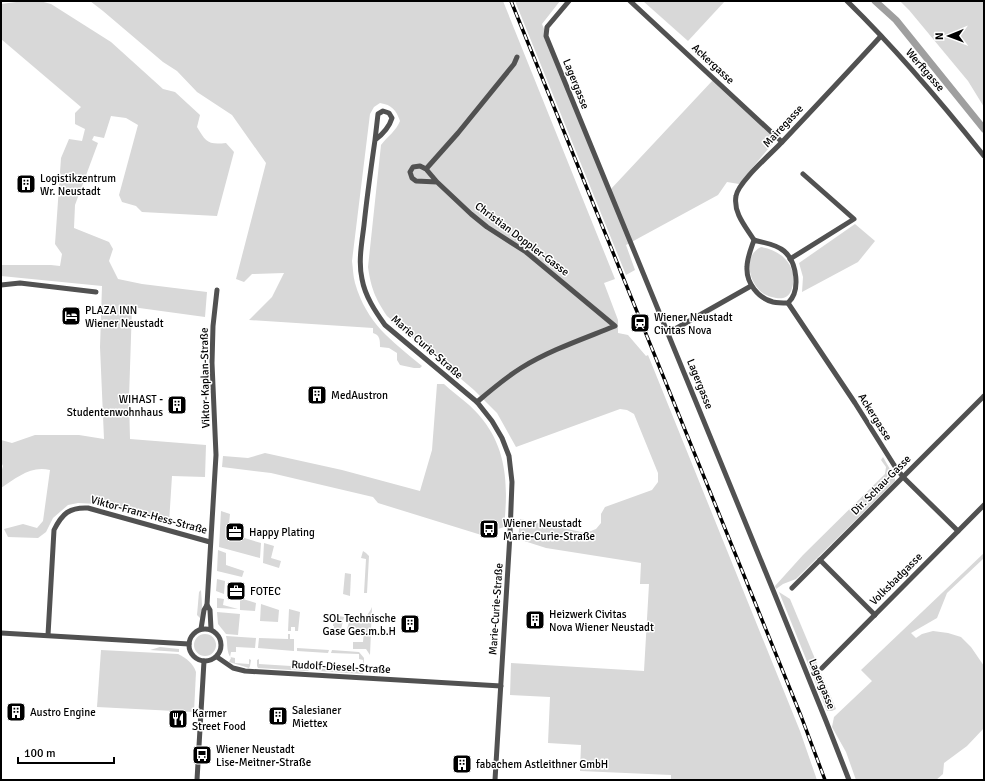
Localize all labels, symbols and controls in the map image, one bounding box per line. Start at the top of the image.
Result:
north arrow [929,16,969,56]
text: N [933,32,946,40]
street label: Ackergasse [689,41,737,87]
street label: Werftgasse [903,46,947,94]
street label: Lagergasse [560,57,592,111]
street label: Mairegasse [760,102,806,150]
place label: Logistikzentrum Wr. Neustadt [40,172,116,198]
building icon: Logistikzentrum Wr. Neustadt [15,173,37,195]
street label: Christian Doppler-Gasse [472,199,572,279]
place label: PLAZA INN Wiener Neustadt [85,304,164,330]
hotel icon: PLAZA INN Wiener Neustadt [60,305,82,327]
place label: Wiener Neustadt Civitas Nova [654,311,733,337]
street label: Marie Curie-Straße [389,312,465,382]
station icon: Wiener Neustadt Civitas Nova [629,312,651,334]
street label: Viktor-Kaplan-Straße [198,328,212,428]
street label: Lagergasse [684,357,716,411]
building icon: MedAustron [306,384,328,406]
place label: MedAustron [331,389,388,402]
street label: Ackergasse [855,391,895,443]
place label: WIHAST - Studentenwohnhaus [67,393,163,419]
building icon: WIHAST - Studentenwohnhaus [166,394,188,416]
street label: Dir. Schau-Gasse [848,452,914,518]
street label: Viktor-Franz-Hess-Straße [89,493,209,537]
place label: Wiener Neustadt Marie-Curie-Straße [503,517,595,543]
bus stop icon: Wiener Neustadt Marie-Curie-Straße [478,518,500,540]
office icon: Happy Plating [224,521,246,543]
place label: Happy Plating [249,526,315,539]
street label: Volksbadgasse [867,550,925,608]
street label: Marie-Curie-Straße [486,563,506,655]
office icon: FOTEC [225,580,247,602]
place label: FOTEC [250,585,281,598]
place label: Heizwerk Civitas Nova Wiener Neustadt [549,608,654,634]
building icon: Heizwerk Civitas Nova Wiener Neustadt [524,609,546,631]
place label: SOL Technische Gase Ges.m.b.H [323,612,396,638]
building icon: SOL Technische Gase Ges.m.b.H [399,613,421,635]
street label: Lagergasse [806,657,838,711]
street label: Rudolf-Diesel-Straße [291,658,391,676]
building icon: Austro Engine [5,701,27,723]
place label: Salesianer Miettex [292,704,341,730]
building icon: Salesianer Miettex [267,705,289,727]
place label: Austro Engine [30,706,96,719]
place label: Karmer Street Food [192,707,246,733]
restaurant icon: Karmer Street Food [167,708,189,730]
scale bar [18,739,114,765]
place label: Wiener Neustadt Lise-Meitner-Straße [216,743,311,769]
bus stop icon: Wiener Neustadt Lise-Meitner-Straße [191,744,213,766]
text: 100 m [24,746,56,761]
building icon: fabachem Astleithner GmbH [451,753,473,775]
place label: fabachem Astleithner GmbH [476,758,608,771]

